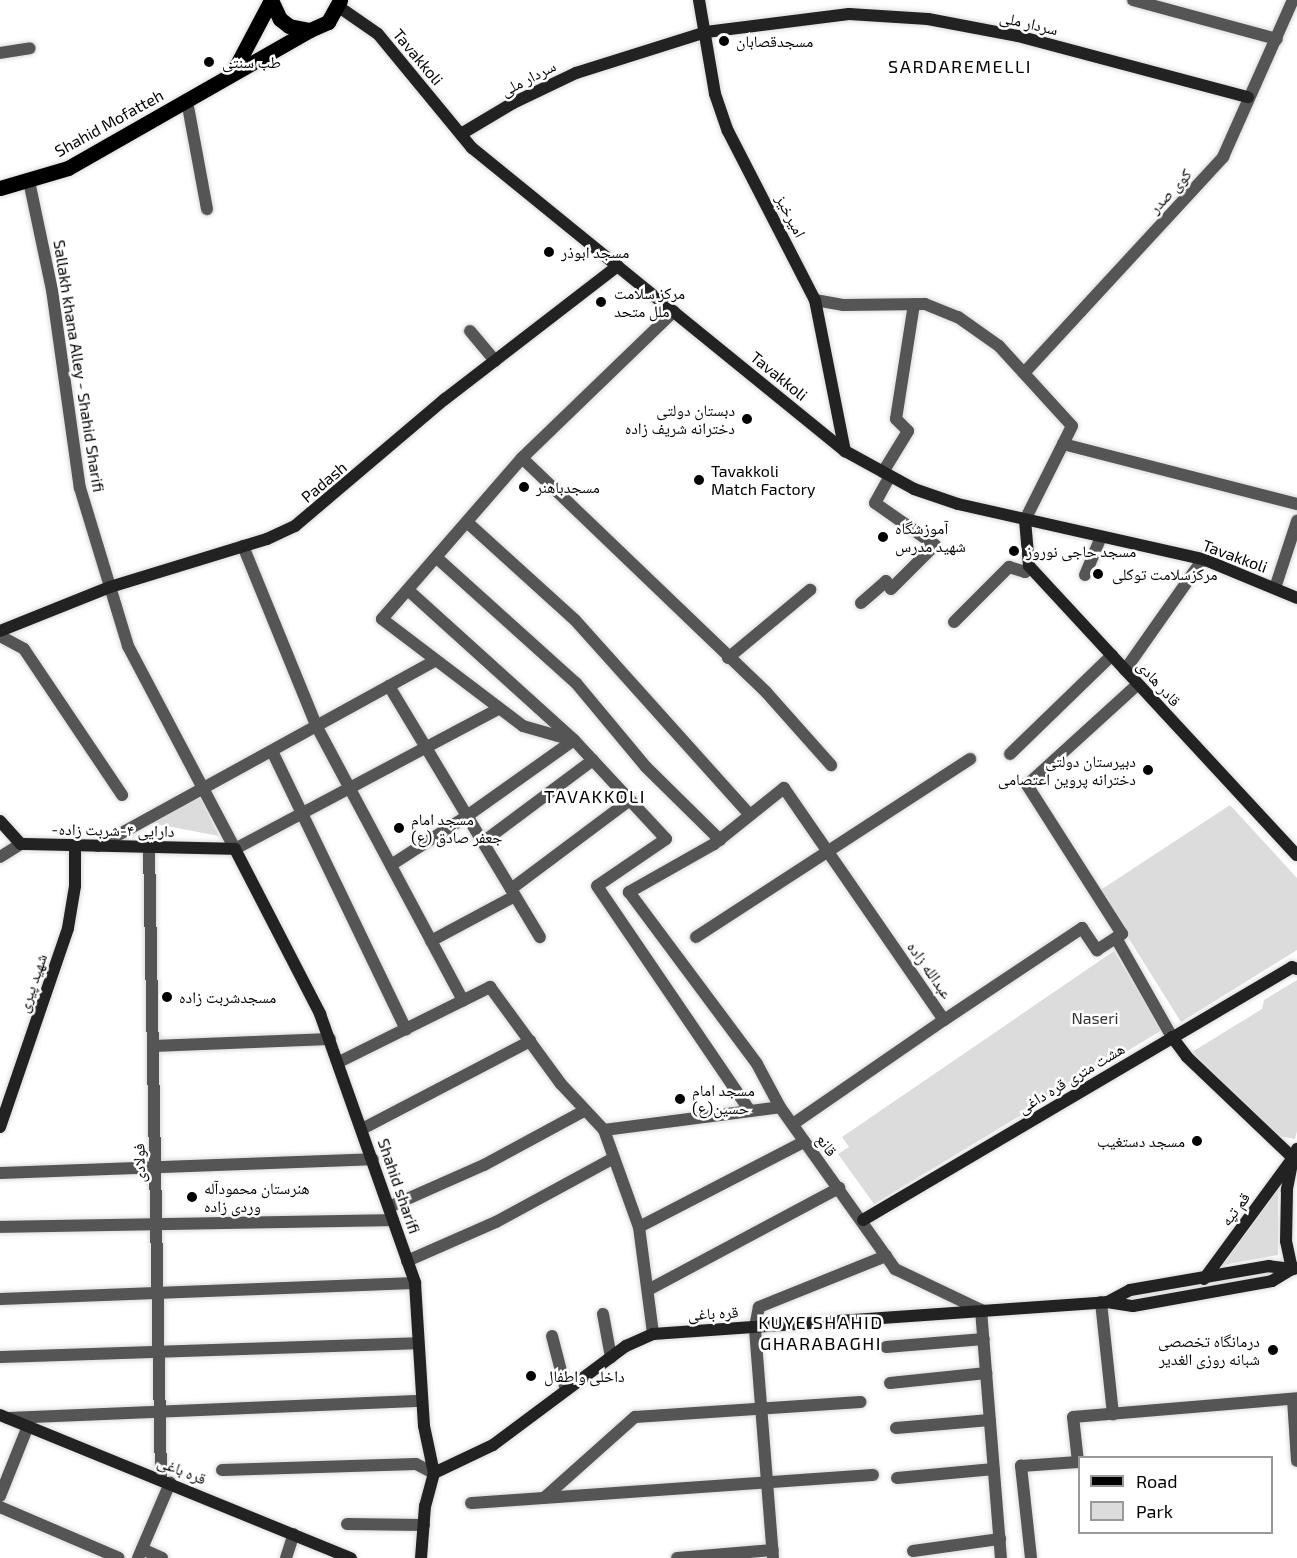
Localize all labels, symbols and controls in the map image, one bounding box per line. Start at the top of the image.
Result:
street label: سردار ملی [998,7,1060,39]
street label: Tavakkoli [389,25,447,89]
place label: مسجدقصابان [736,31,813,51]
marker: مسجدقصابان [717,34,731,48]
place label: طب سنتی [222,52,281,72]
marker: طب سنتی [200,53,218,71]
district label: SARDAREMELLI [888,55,1032,77]
street label: سردار ملی [497,56,559,100]
street label: Shahid Mofatteh [51,85,167,161]
street label: کوی صدر [1145,165,1195,217]
street label: امیرخیز [772,191,810,241]
street label: Sallakh khana Alley - Shahid Sharifi [50,238,108,494]
place label: مسجد ابوذر [561,242,629,262]
marker: مسجد ابوذر [542,245,556,259]
place label: مرکز سلامت ملل متحد [614,283,685,321]
marker: مرکز سلامت ملل متحد [592,293,610,311]
street label: Tavakkoli [747,347,811,405]
place label: دبستان دولتی دخترانه شریف زاده [625,400,735,438]
marker: دبستان دولتی دخترانه شریف زاده [740,412,754,426]
street label: Padash [297,457,351,507]
place label: Tavakkoli Match Factory [711,461,816,499]
marker: Tavakkoli Match Factory [692,473,706,487]
place label: مسجدباهنر [536,477,600,497]
marker: مسجدباهنر [517,480,531,494]
place label: آموزشگاه شهید مدرس [895,518,966,556]
marker: آموزشگاه شهید مدرس [876,530,890,544]
street label: Tavakkoli [1200,535,1270,577]
place label: مسجد حاجی نوروز [1026,541,1136,561]
marker: مسجد حاجی نوروز [1007,544,1021,558]
place label: مرکزسلامت توکلی [1112,564,1218,584]
marker: مرکزسلامت توکلی [1089,565,1107,583]
street label: قادر هادی [1133,656,1185,710]
place label: دبیرستان دولتی دخترانه پروین اعتصامی [998,751,1136,789]
marker: دبیرستان دولتی دخترانه پروین اعتصامی [1141,763,1155,777]
district label: TAVAKKOLI [544,785,646,807]
place label: مسجد امام جعفر صادق (ع) [411,809,502,847]
street label: -دارایی ۴-شربت زاده [51,819,175,841]
marker: مسجد امام جعفر صادق (ع) [392,821,406,835]
street label: عبدالله زاده [903,938,957,1002]
street label: شهید پیری [13,951,51,1015]
place label: مسجدشربت زاده [179,987,276,1007]
marker: مسجدشربت زاده [160,990,174,1004]
park label: Naseri [1071,1008,1119,1028]
street label: هشت متری قره داغی [1014,1039,1128,1117]
place label: مسجد امام حسین(ع) [692,1080,755,1118]
marker: مسجد امام حسین(ع) [673,1092,687,1106]
street label: قانع [813,1130,841,1160]
place label: مسجد دستغیب [1097,1131,1185,1151]
marker: مسجد دستغیب [1190,1134,1204,1148]
street label: Shahid sharifi [374,1136,424,1236]
street label: فولادی [129,1143,149,1183]
place label: هنرستان محمودآله وردی زاده [204,1178,310,1216]
street label: قم تپه [1216,1188,1254,1230]
marker: هنرستان محمودآله وردی زاده [185,1190,199,1204]
street label: قره باغی [687,1302,739,1324]
district label: KUYE SHAHID GHARABAGHI [758,1312,884,1354]
place label: درمانگاه تخصصی شبانه روزی الغدیر [1158,1331,1260,1369]
marker: درمانگاه تخصصی شبانه روزی الغدیر [1264,1341,1282,1359]
place label: داخلی واطفال [544,1366,625,1386]
marker: داخلی واطفال [522,1367,540,1385]
street label: قره باغی [155,1452,209,1488]
legend [1078,1456,1273,1534]
text: Road [1136,1470,1177,1492]
text: Park [1136,1500,1173,1522]

